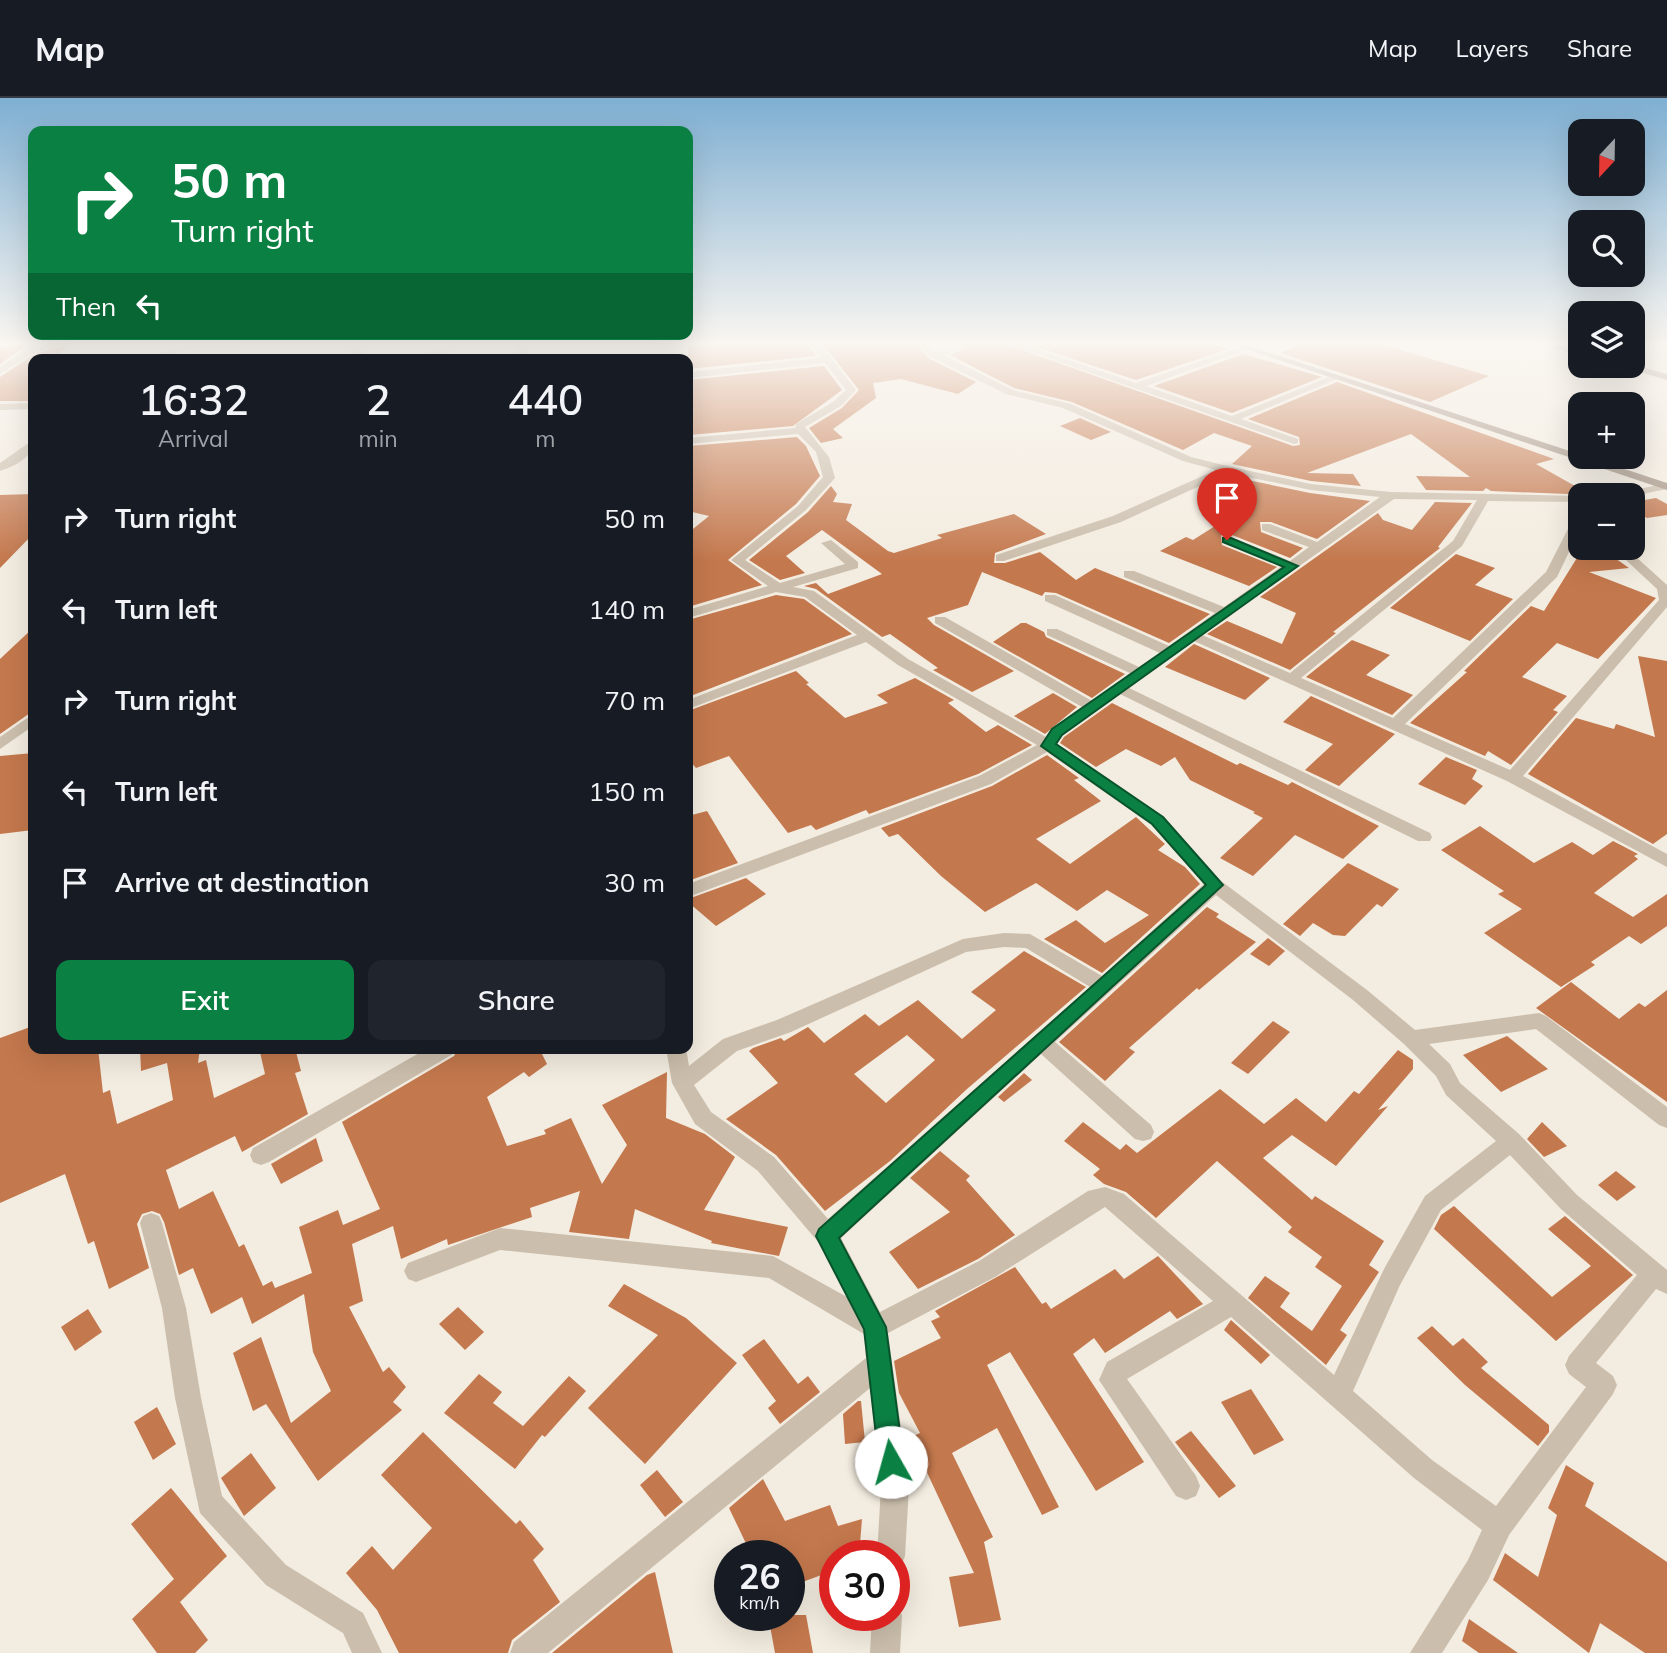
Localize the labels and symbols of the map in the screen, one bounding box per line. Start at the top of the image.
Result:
north arrow [1568,119,1645,196]
pin [1197,468,1257,540]
position arrow [854,1425,928,1499]
speed limit sign: 30 [819,1540,910,1631]

